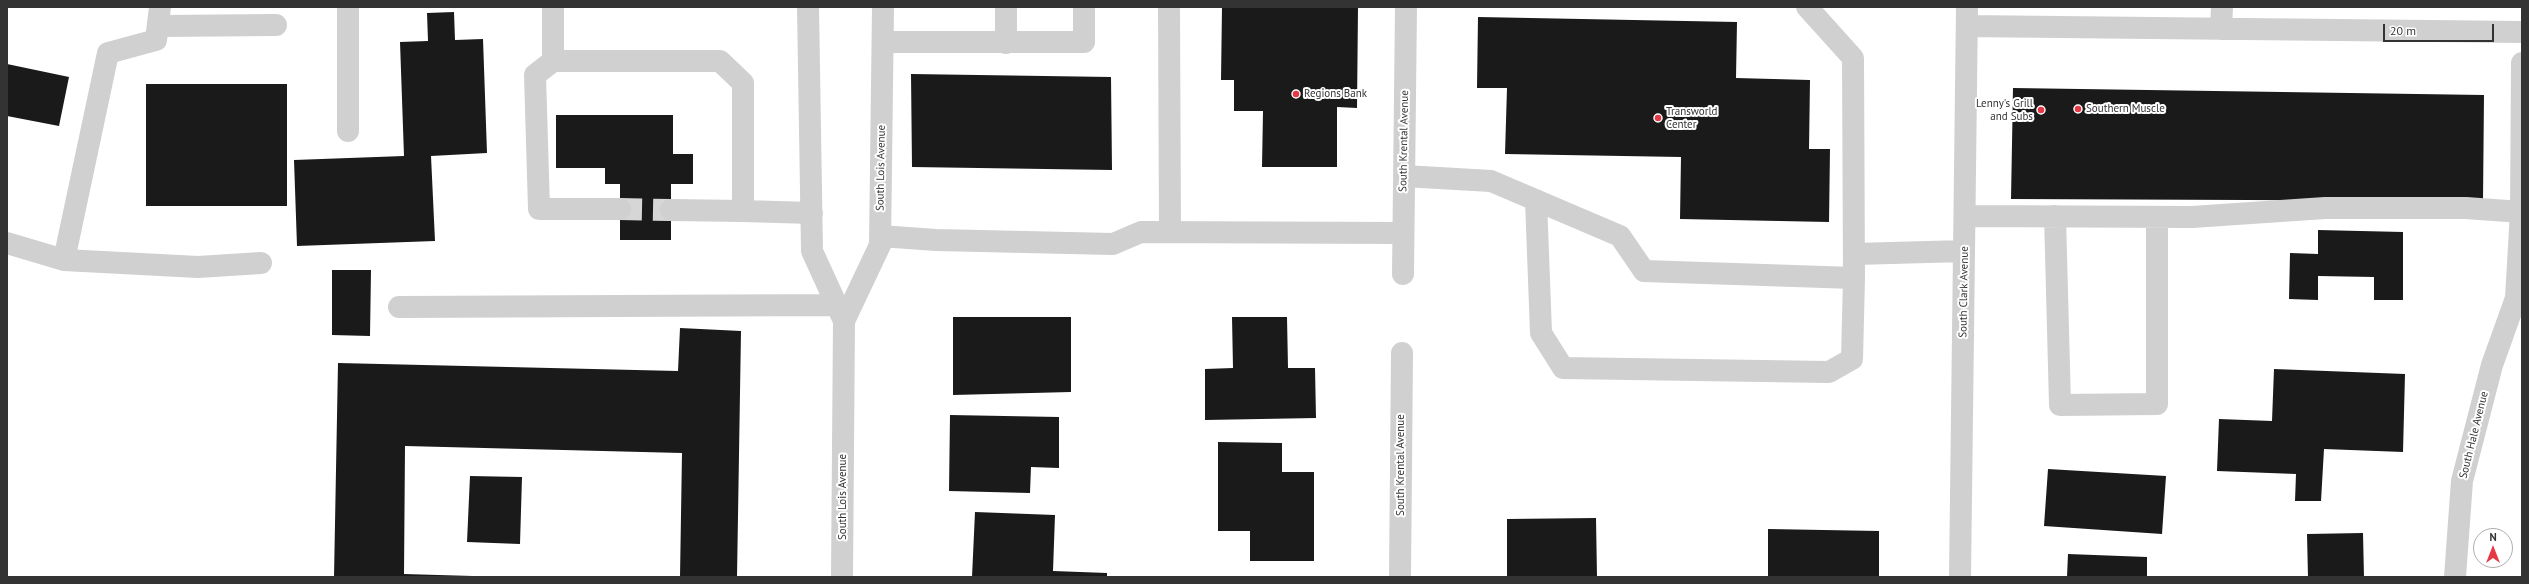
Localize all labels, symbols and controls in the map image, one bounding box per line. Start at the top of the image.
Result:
scale bar [2385,16,2496,42]
text: 20 m [2390,23,2416,38]
place label: Regions Bank [1304,87,1367,101]
marker: Regions Bank [1291,89,1301,99]
street label: South Krental Avenue [1397,90,1411,192]
place label: Lenny's Grill and Subs [1976,97,2033,123]
place label: Southern Muscle [2086,102,2165,116]
marker: Southern Muscle [2073,104,2083,114]
place label: Transworld Center [1666,105,1718,131]
marker: Lenny's Grill and Subs [2036,105,2046,115]
marker: Transworld Center [1653,113,1663,123]
street label: South Lois Avenue [874,125,888,211]
street label: South Clark Avenue [1957,246,1971,338]
street label: South Hale Avenue [2457,390,2491,480]
street label: South Krental Avenue [1394,414,1408,516]
street label: South Lois Avenue [836,454,850,540]
north arrow [2473,528,2513,568]
text: N [2489,530,2497,544]

